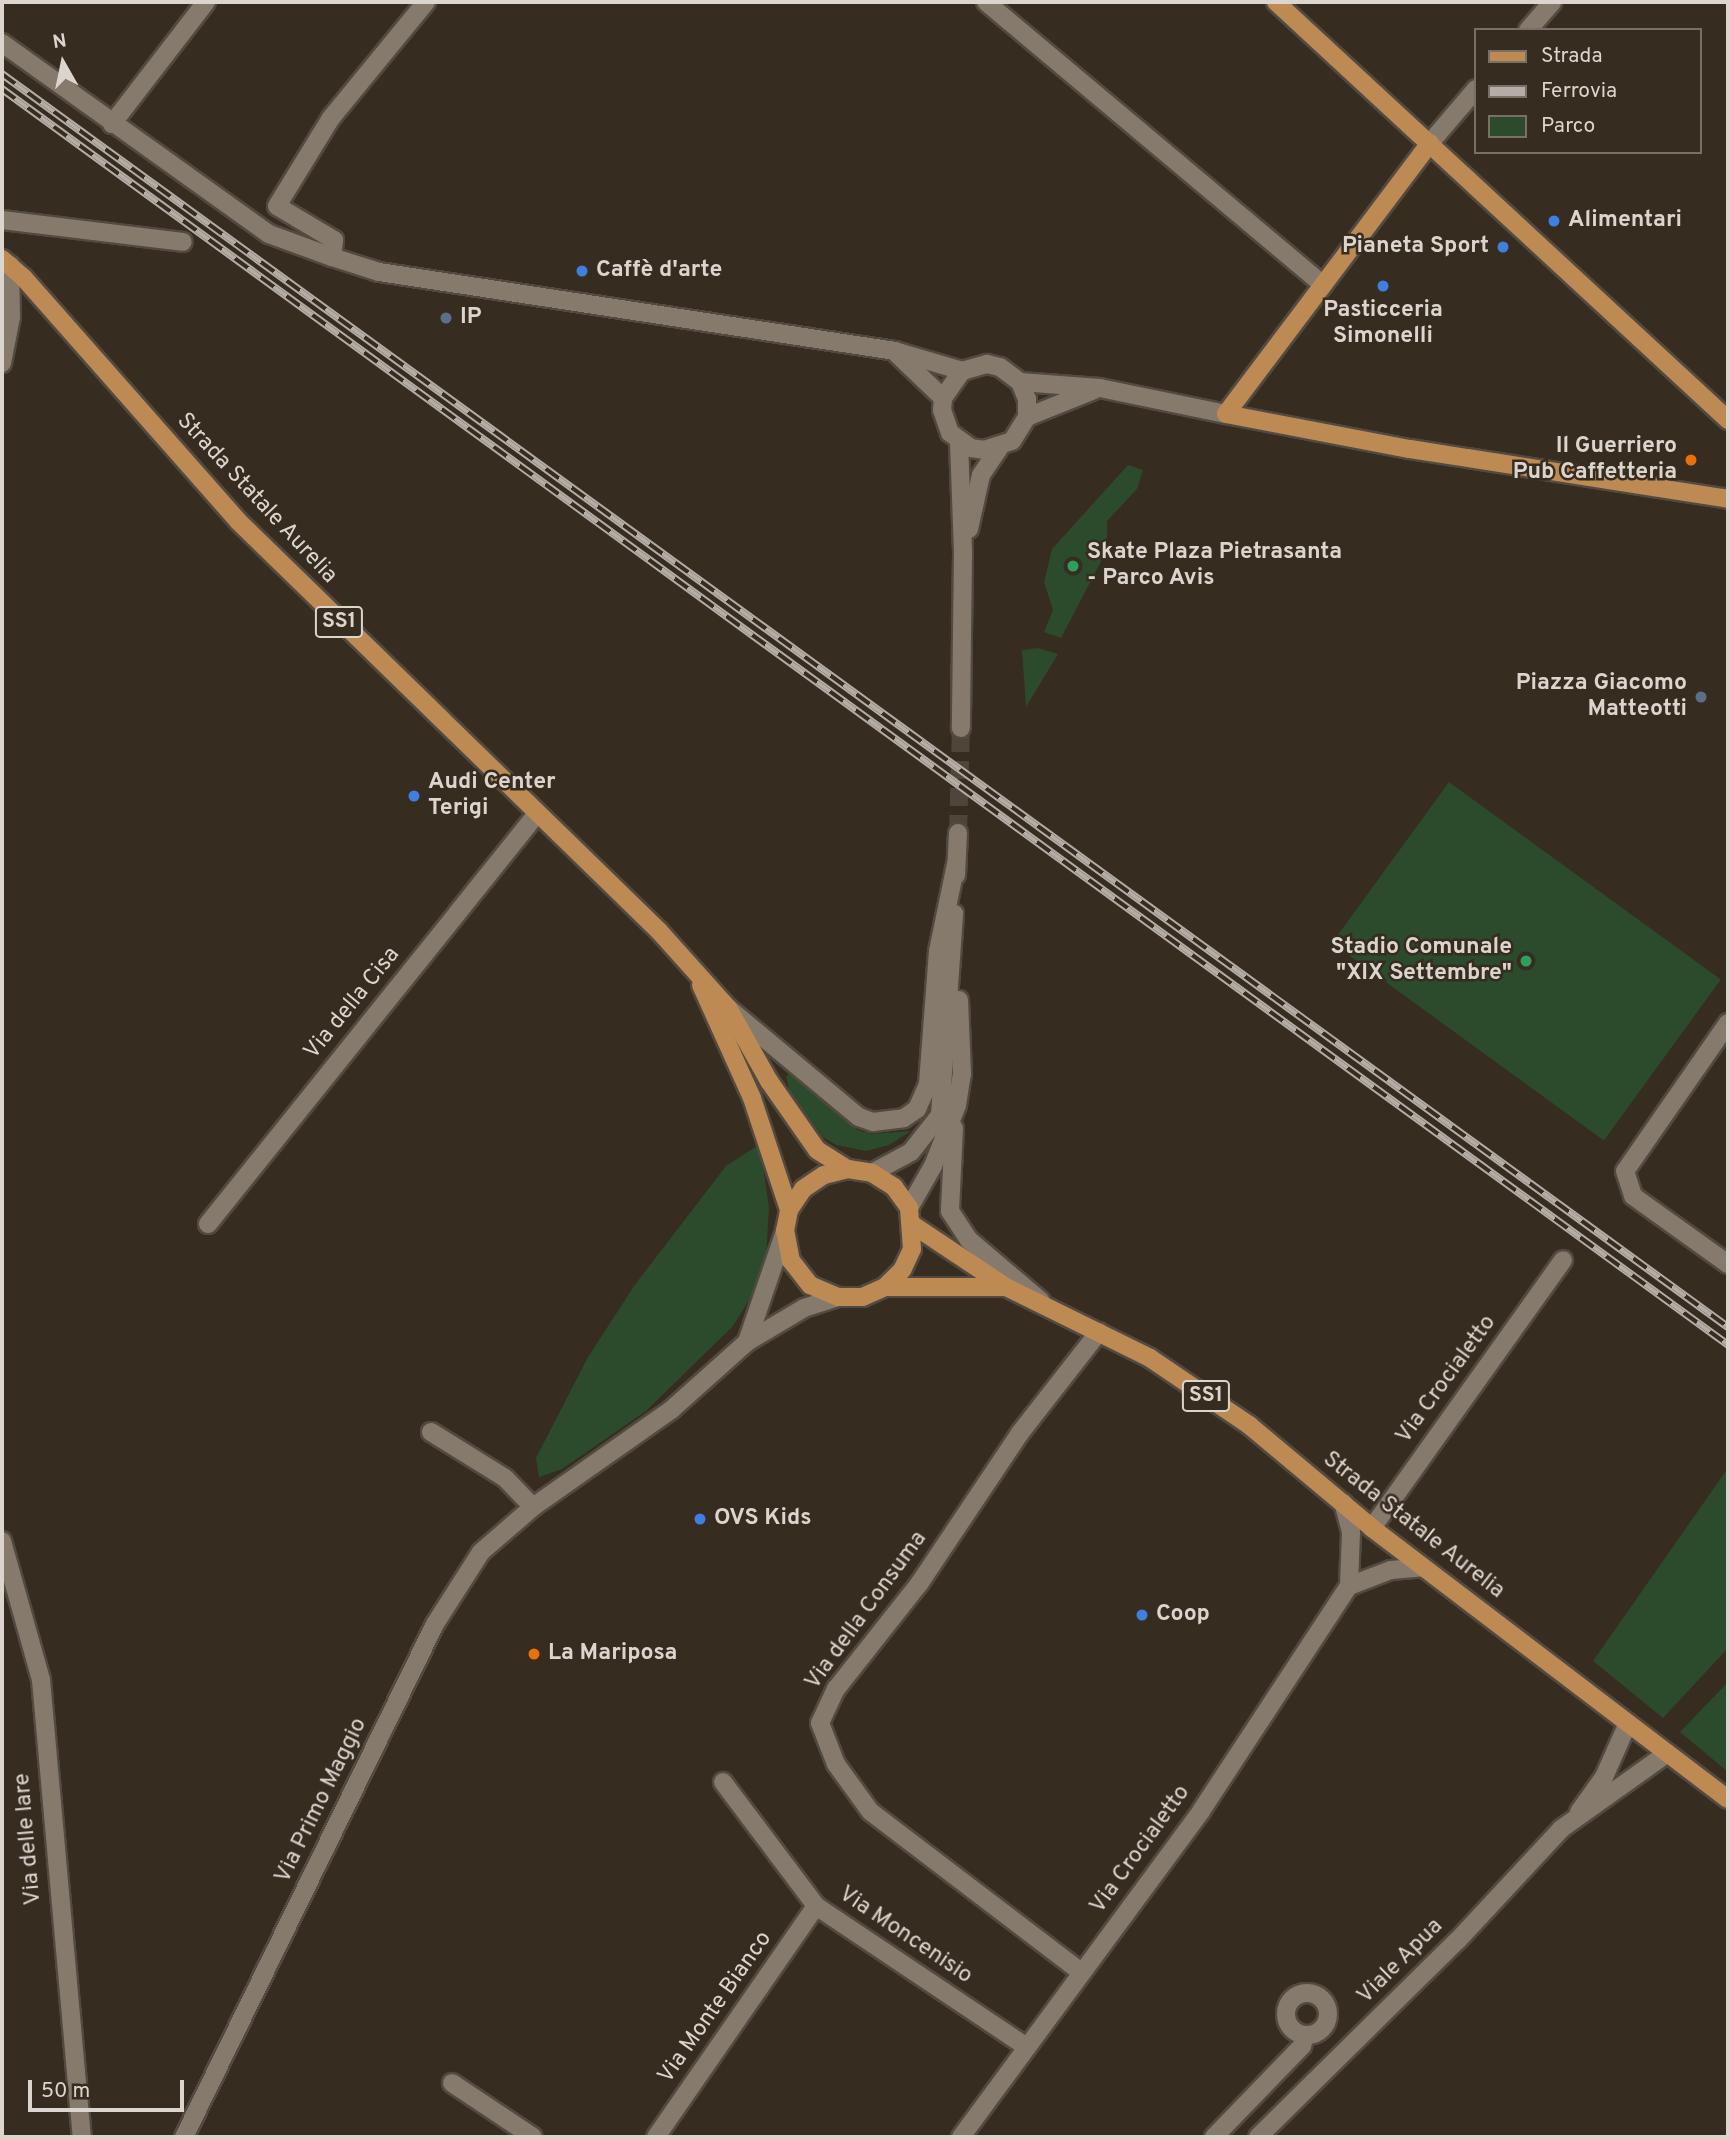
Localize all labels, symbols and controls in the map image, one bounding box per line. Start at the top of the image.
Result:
north arrow [28,28,98,98]
legend [1474,28,1702,154]
text: N [51,29,68,55]
text: Strada [1541,43,1602,70]
text: Ferrovia [1541,78,1617,105]
text: Parco [1541,113,1595,140]
place label: Alimentari [1568,207,1682,235]
marker: Alimentari [1546,213,1562,229]
place label: Pianeta Sport [1342,233,1489,261]
marker: Pianeta Sport [1495,239,1511,255]
place label: Caffè d'arte [596,257,722,285]
marker: Caffè d'arte [574,263,590,279]
marker: Pasticceria Simonelli [1375,278,1391,294]
place label: Pasticceria Simonelli [1323,297,1443,351]
place label: IP [460,304,481,332]
marker: IP [438,310,454,326]
street label: Strada Statale Aurelia [169,408,343,590]
place label: Il Guerriero Pub Caffetteria [1513,433,1677,487]
marker: Il Guerriero Pub Caffetteria [1683,452,1699,468]
place label: Skate Plaza Pietrasanta - Parco Avis [1087,539,1342,593]
marker: Skate Plaza Pietrasanta - Parco Avis [1065,558,1081,574]
road number: SS1 [314,604,364,640]
place label: Piazza Giacomo Matteotti [1516,670,1687,724]
marker: Piazza Giacomo Matteotti [1693,689,1709,705]
place label: Audi Center Terigi [428,769,556,823]
marker: Audi Center Terigi [406,788,422,804]
place label: Stadio Comunale "XIX Settembre" [1331,934,1512,988]
street label: Via della Cisa [299,942,407,1066]
marker: Stadio Comunale "XIX Settembre" [1518,953,1534,969]
street label: Via Crocialetto [1391,1310,1503,1450]
road number: SS1 [1182,1378,1230,1414]
street label: Strada Statale Aurelia [1316,1446,1510,1606]
place label: OVS Kids [714,1505,812,1533]
marker: OVS Kids [692,1511,708,1527]
street label: Via della Consuma [800,1526,934,1696]
place label: Coop [1156,1601,1210,1629]
marker: Coop [1134,1607,1150,1623]
place label: La Mariposa [548,1640,677,1668]
marker: La Mariposa [526,1646,542,1662]
street label: Via Primo Maggio [270,1714,374,1888]
street label: Via delle Iare [9,1772,49,1906]
street label: Via Crocialetto [1085,1780,1197,1920]
street label: Via Moncenisio [833,1881,977,1991]
street label: Viale Apua [1352,1913,1450,2011]
street label: Via Monte Bianco [653,1927,779,2089]
scale bar [32,2066,187,2110]
text: 50 m [41,2078,90,2105]

